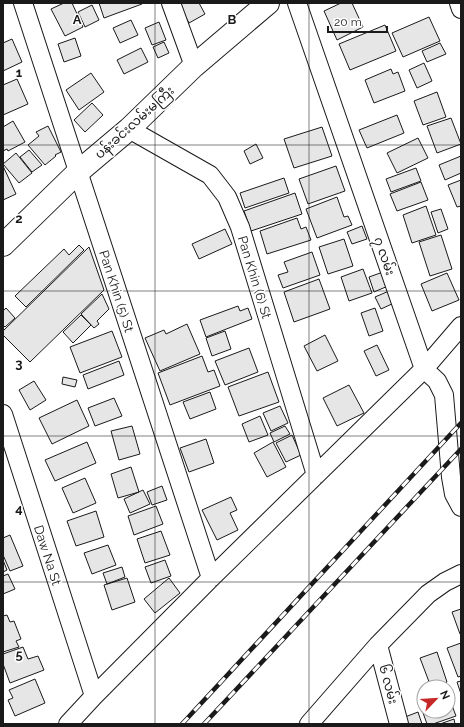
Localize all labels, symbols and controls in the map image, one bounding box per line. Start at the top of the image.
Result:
scale bar [328,8,387,34]
text: A [73,12,82,27]
text: B [228,12,237,27]
text: 20 m [334,15,362,29]
text: 1 [16,65,23,80]
street label: ပန်းခင်းလမ်းမကြီး [91,82,179,164]
text: 2 [15,211,23,226]
street label: Pan Khin (6) St [235,234,274,321]
street label: ၇ လမ်း [368,235,399,278]
street label: Pan Khin (5) St [96,248,137,335]
text: 3 [15,356,23,371]
text: 4 [15,501,23,516]
street label: Daw Na St [31,523,64,588]
text: 5 [15,647,23,662]
street label: ၆ လမ်း [376,662,402,706]
north arrow [416,679,456,719]
text: N [437,688,452,702]

